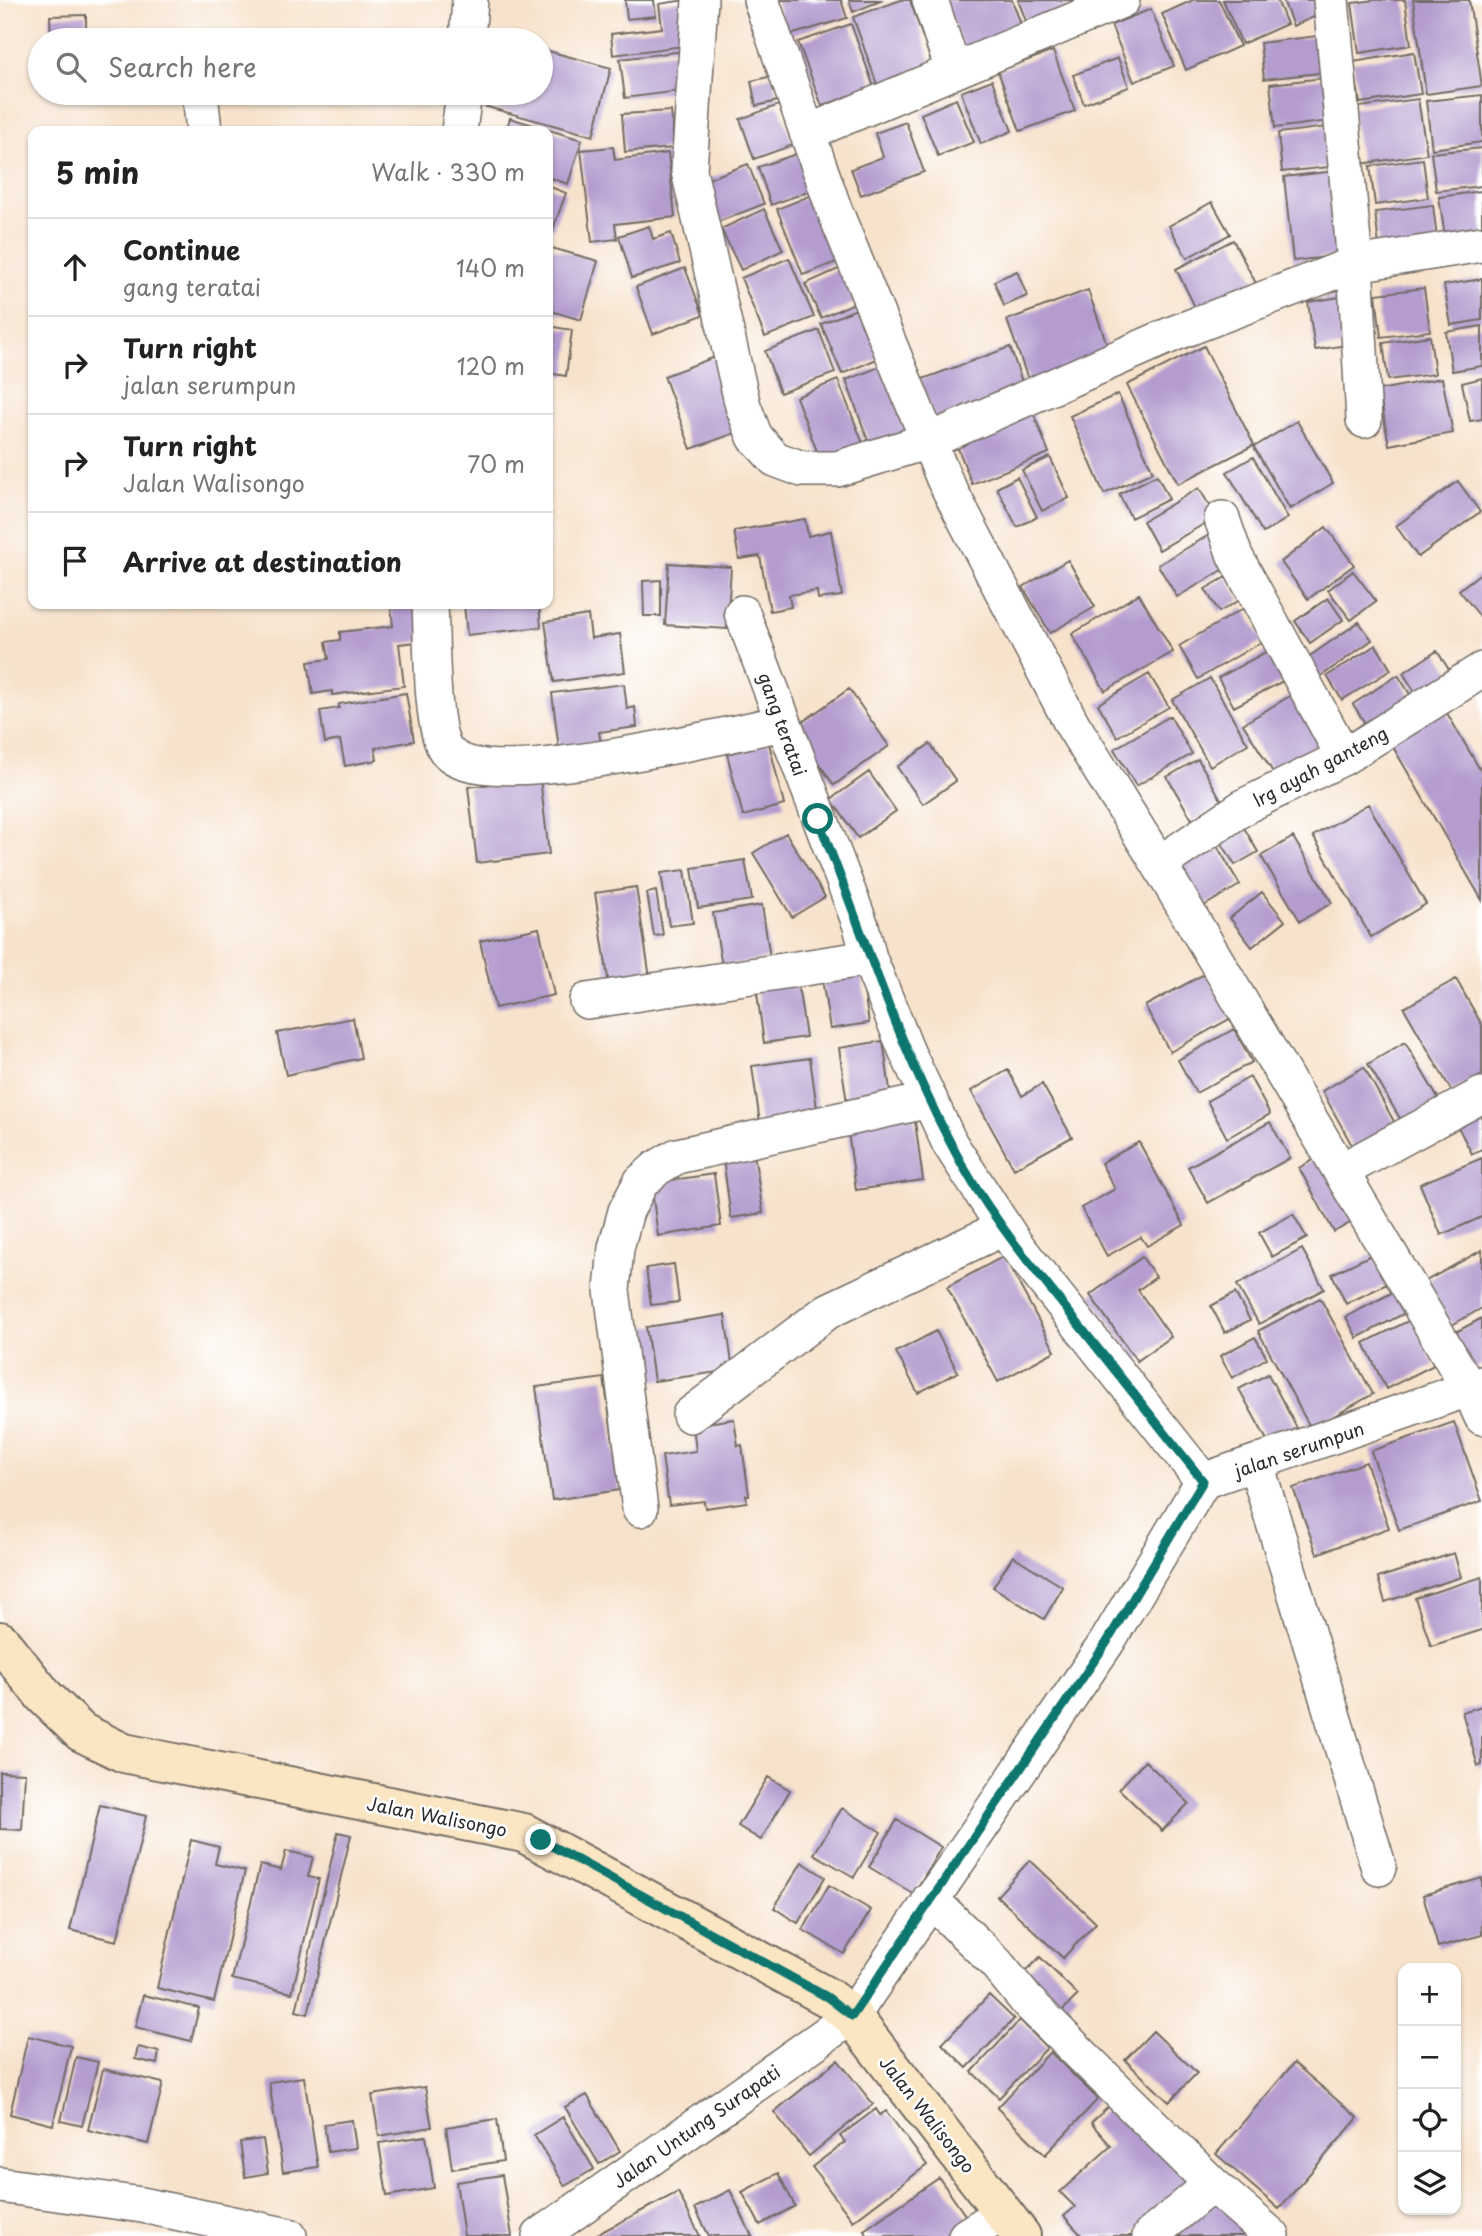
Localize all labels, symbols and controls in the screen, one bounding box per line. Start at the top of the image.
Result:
search box [28,28,553,105]
text: Search here [108,47,257,86]
icon: search [52,48,90,86]
text: 5 min [56,149,139,194]
text: Walk · 330 m [371,154,525,189]
text: Continue [123,230,240,269]
icon: ahead [56,248,94,286]
text: 140 m [456,250,525,285]
text: gang teratai [123,269,261,304]
text: Turn right [123,328,257,367]
icon: right [56,346,94,384]
text: 120 m [457,348,525,383]
text: jalan serumpun [123,367,296,402]
text: Turn right [123,426,257,465]
icon: right [56,444,94,482]
text: 70 m [467,446,525,481]
text: Jalan Walisongo [123,465,305,500]
icon: arrive [56,542,94,580]
text: Arrive at destination [123,542,402,581]
street label: gang teratai [752,669,814,779]
street label: lrg ayah ganteng [1248,719,1392,813]
route start [802,803,833,834]
street label: jalan serumpun [1229,1414,1368,1484]
street label: Jalan Walisongo [365,1789,509,1843]
route end [525,1824,556,1855]
map controls [1398,1963,1461,2215]
button: + [1398,1963,1461,2026]
button: − [1398,2026,1461,2089]
street label: Jalan Walisongo [874,2050,982,2178]
street label: Jalan Untung Surapati [607,2058,785,2194]
button: locate [1398,2089,1461,2152]
button: layers [1398,2152,1461,2215]

